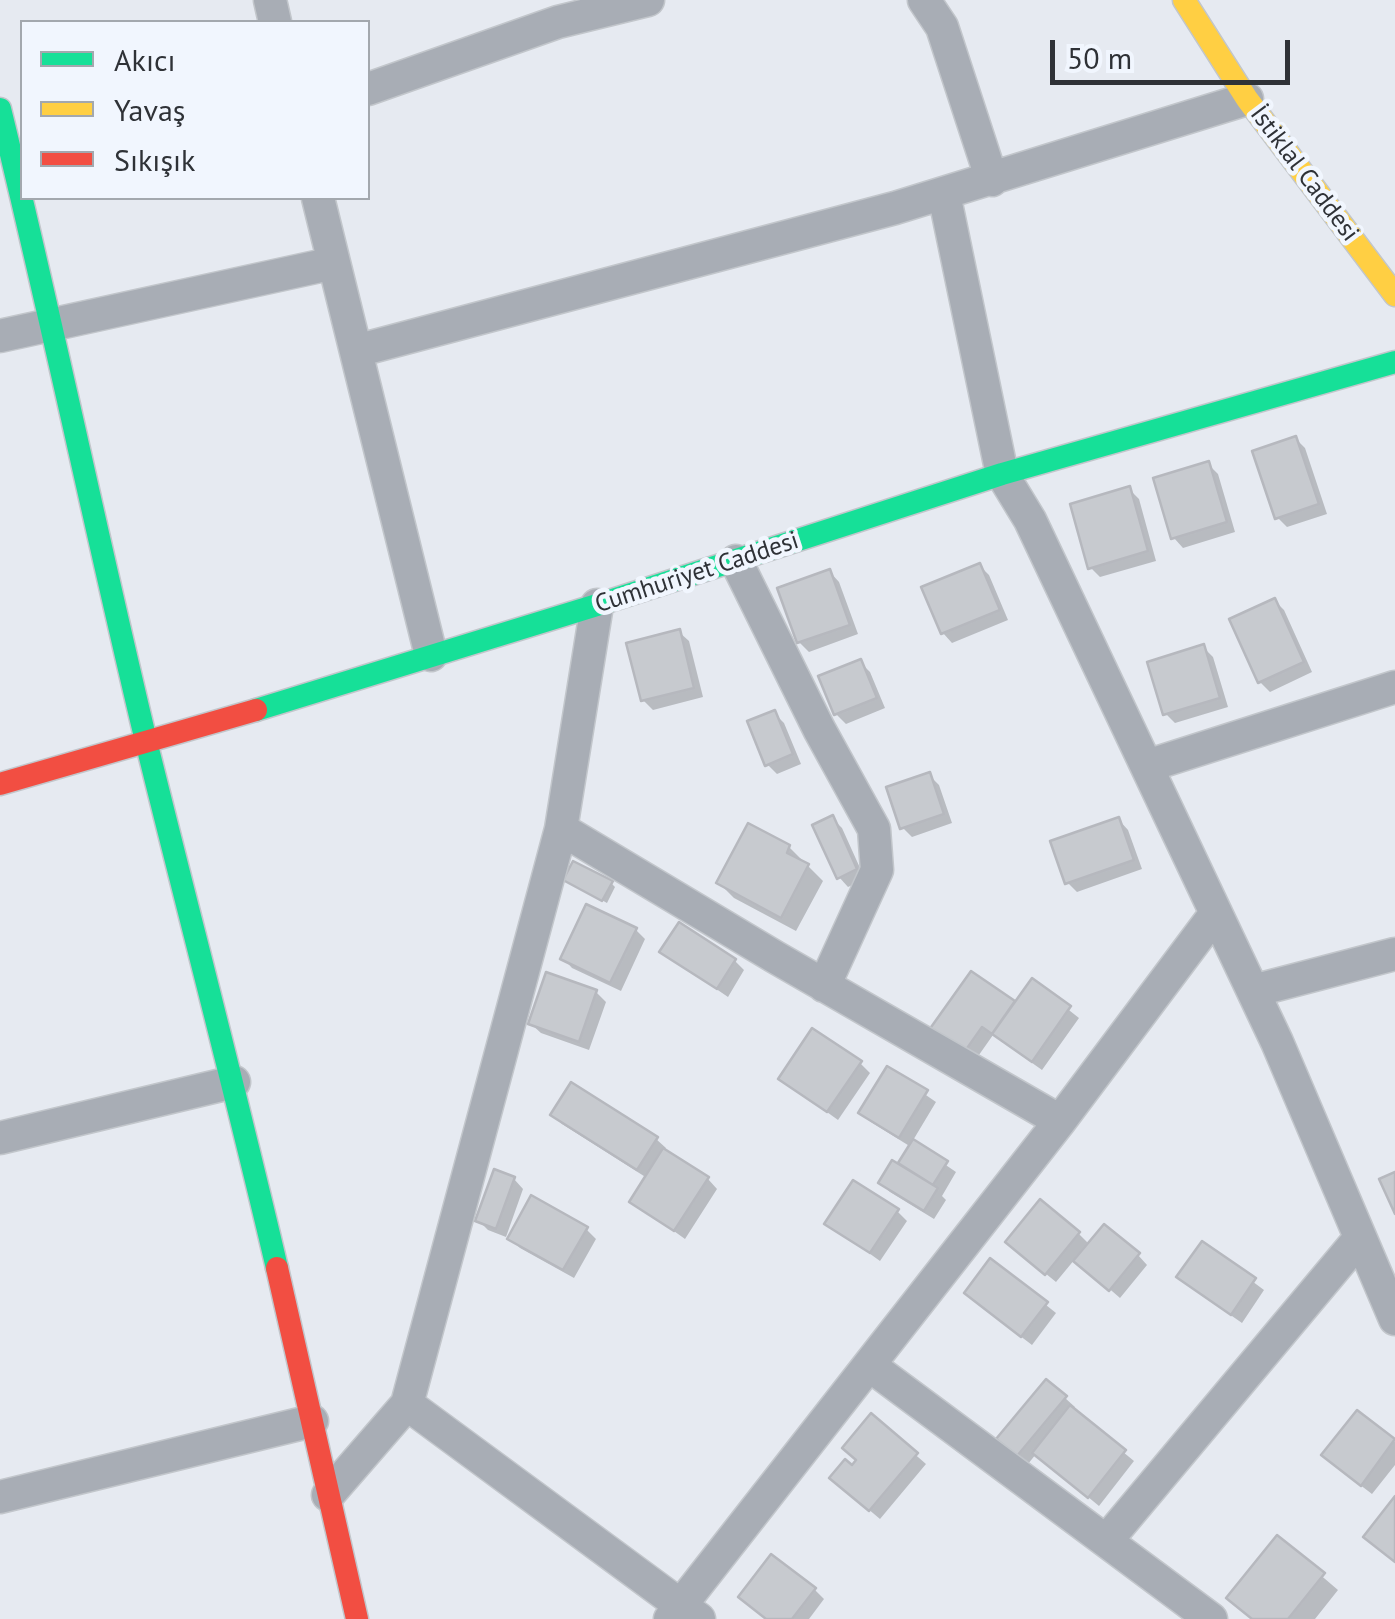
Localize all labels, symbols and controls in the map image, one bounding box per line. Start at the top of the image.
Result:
legend [20,20,370,200]
scale bar [1055,20,1295,82]
text: 50 m [1067,38,1132,77]
text: Akıcı [114,40,176,79]
text: Yavaş [114,90,185,129]
street label: İstiklal Caddesi [1243,100,1365,248]
text: Sıkışık [114,140,195,179]
street label: Cumhuriyet Caddesi [591,526,803,620]

